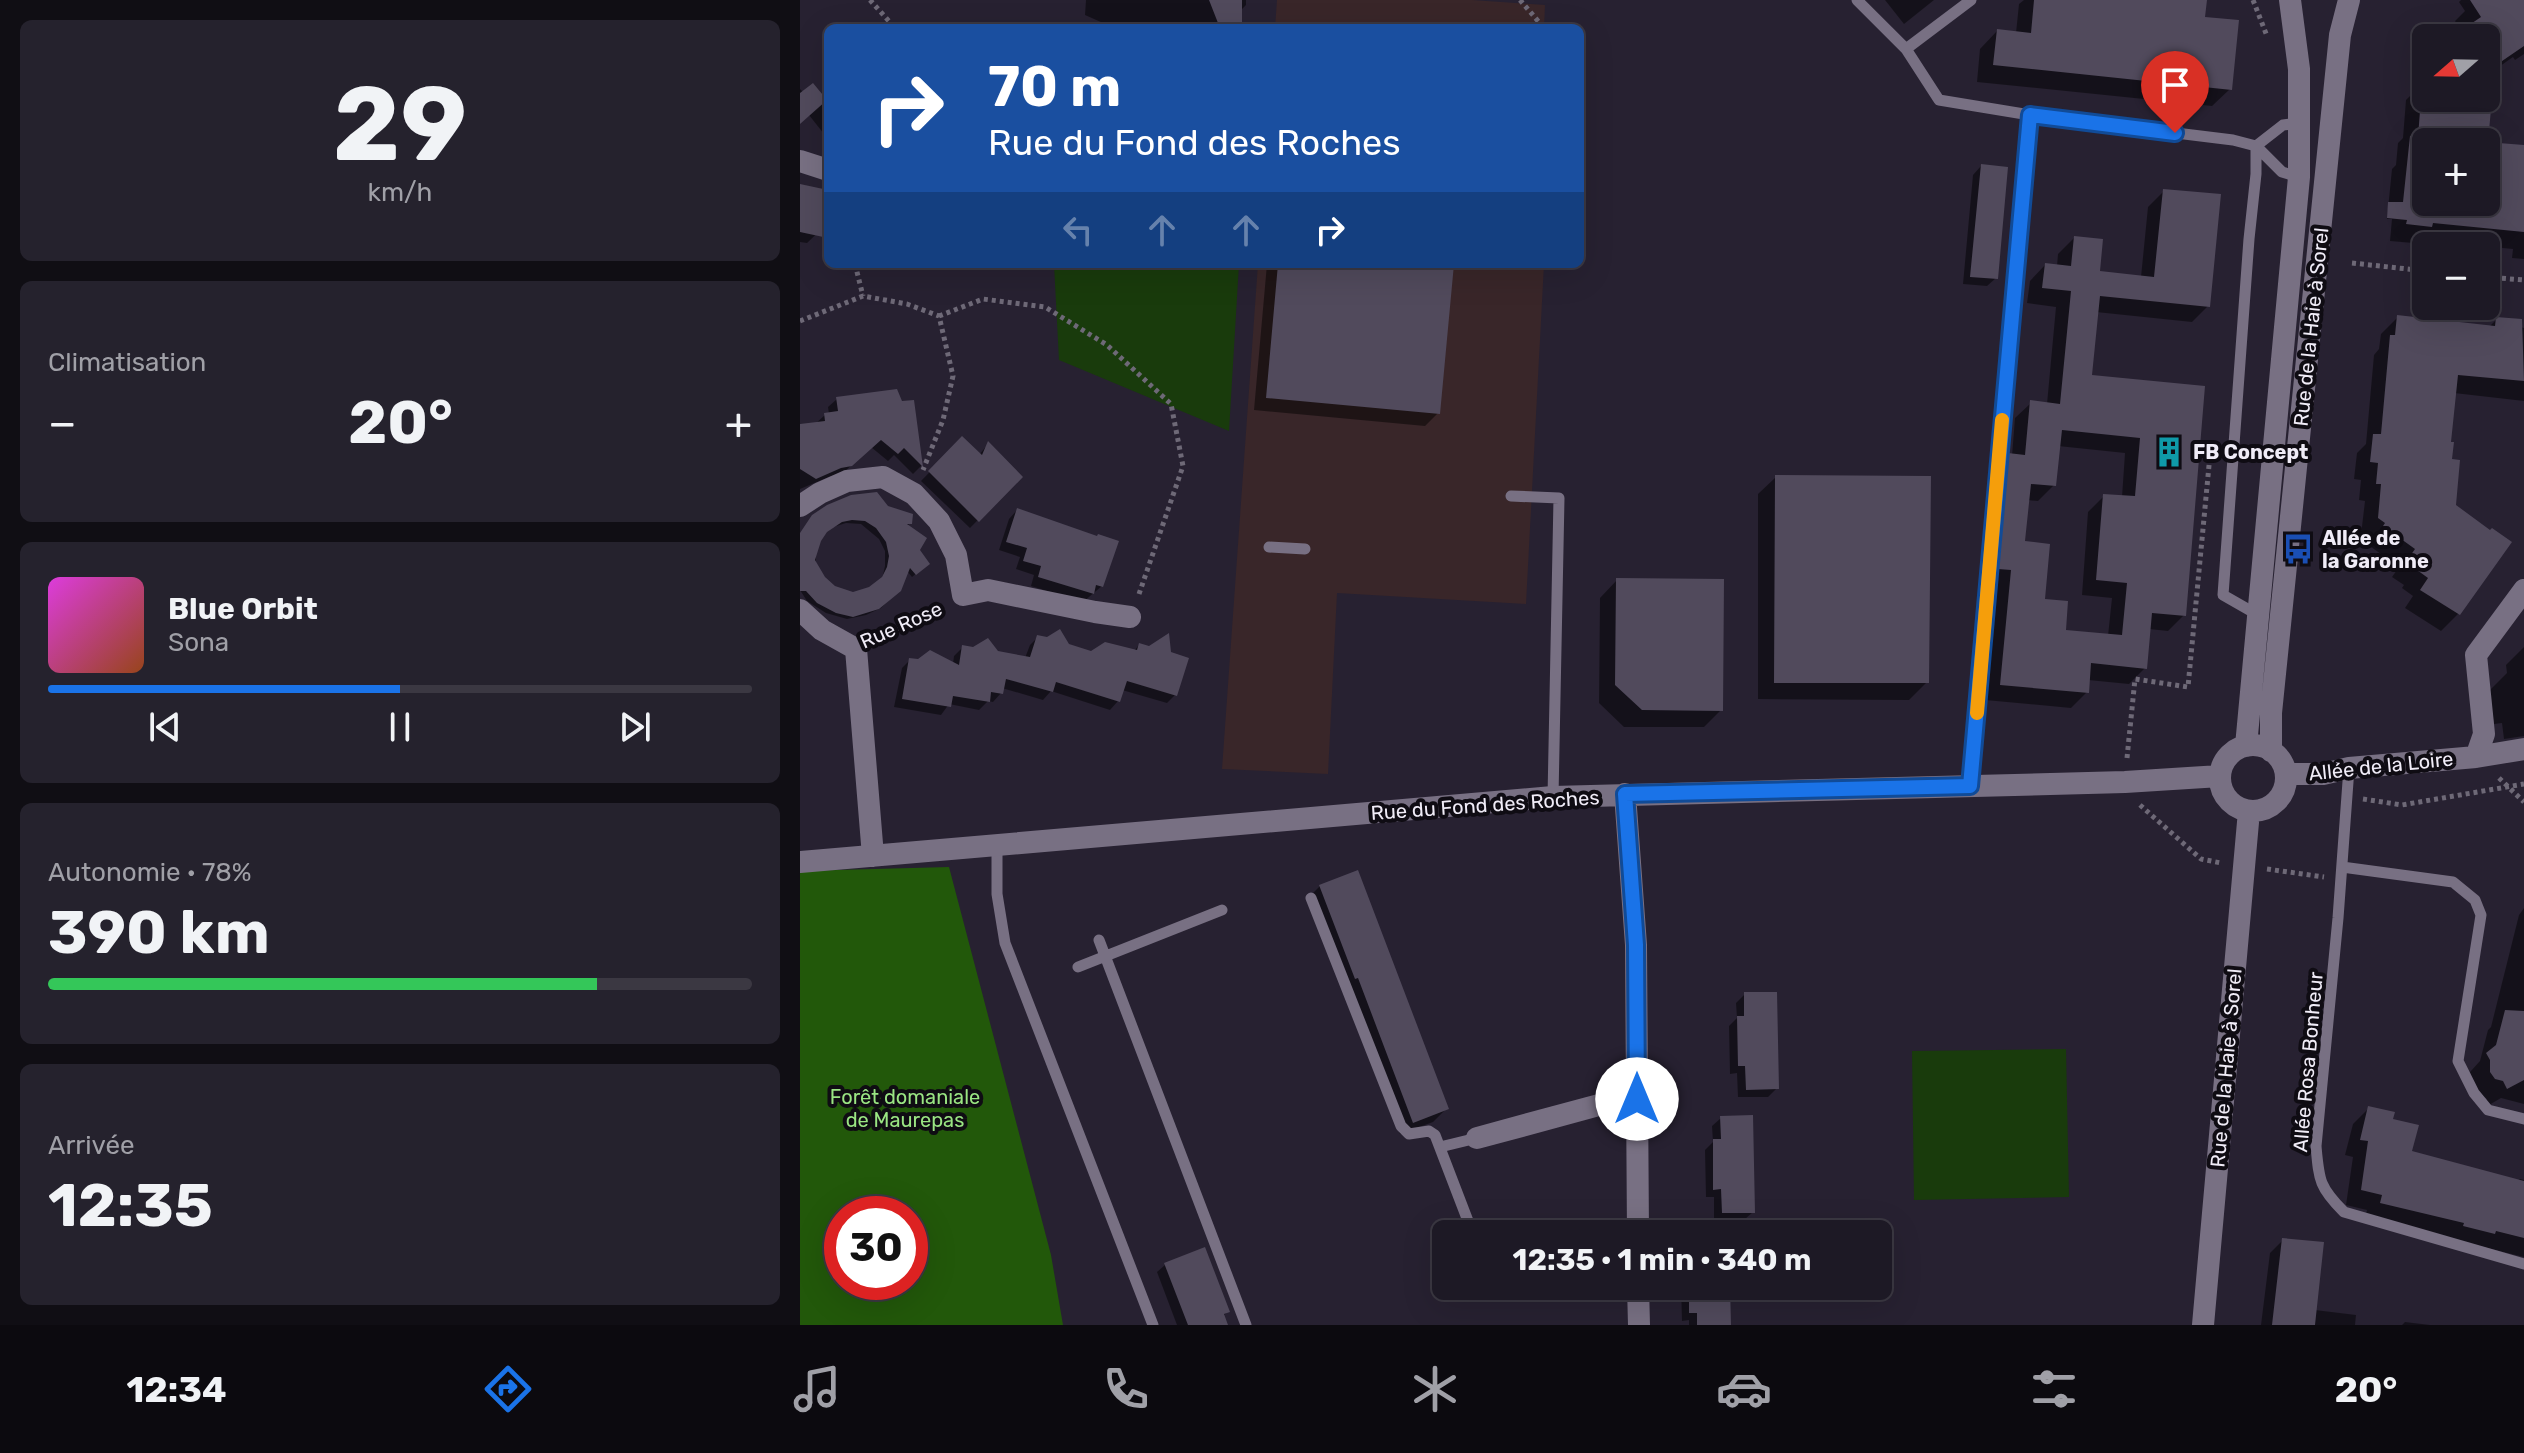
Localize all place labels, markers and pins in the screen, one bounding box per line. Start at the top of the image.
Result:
pin [2141,51,2209,133]
building icon: FB Concept [2152,435,2186,469]
place label: FB Concept [2193,440,2308,464]
place label: Allée de la Garonne [2322,526,2429,573]
bus stop icon: Allée de la Garonne [2281,532,2315,566]

